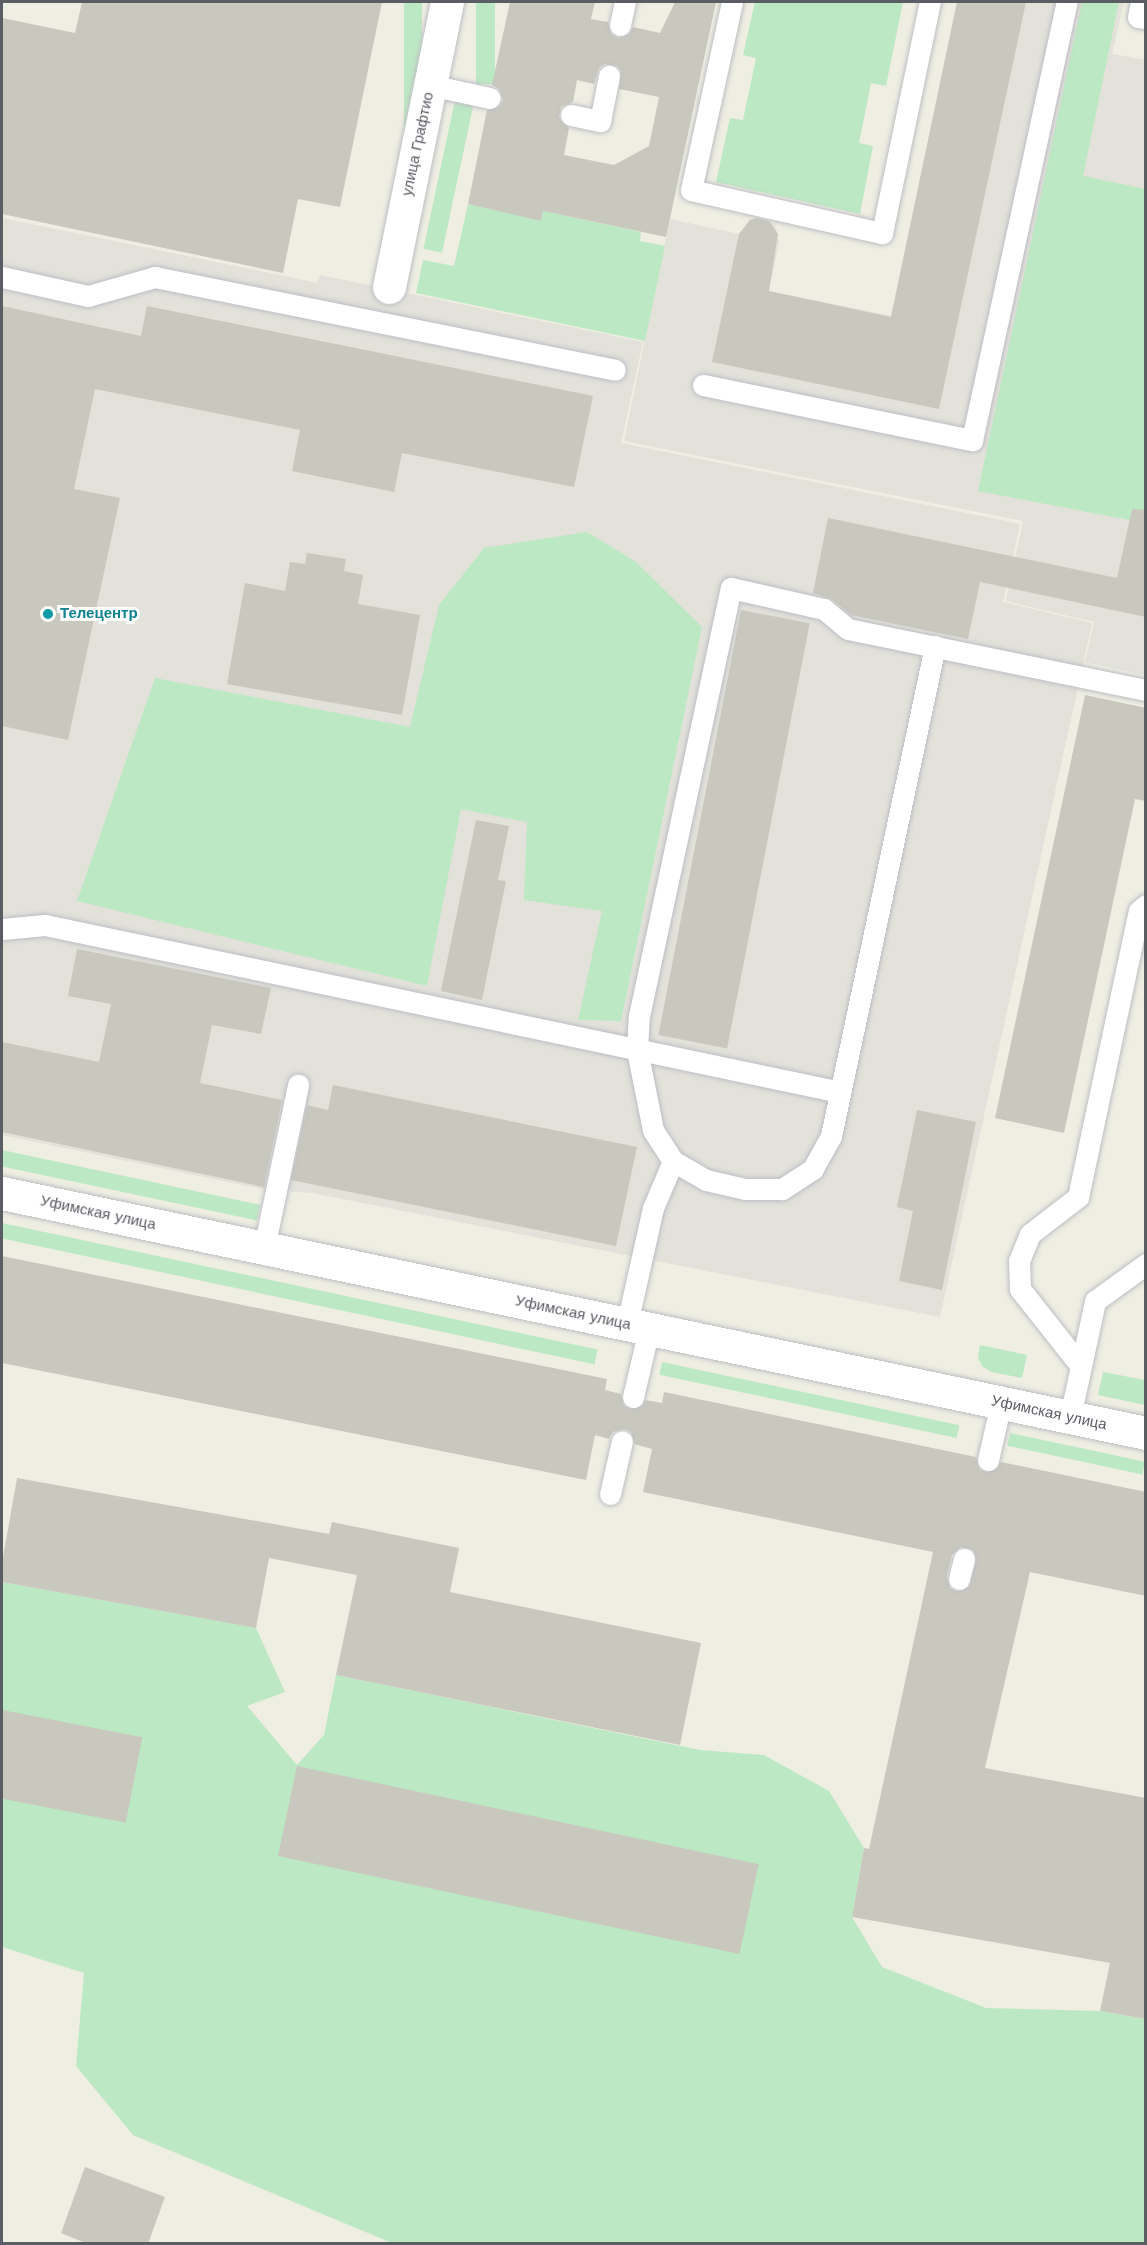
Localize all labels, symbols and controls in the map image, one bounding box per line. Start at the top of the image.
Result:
street label: улица Графтио [398,90,438,198]
place label: Телецентр [60,605,138,623]
marker: Телецентр [41,607,55,621]
street label: Уфимская улица [39,1192,157,1234]
street label: Уфимская улица [514,1292,632,1334]
street label: Уфимская улица [990,1392,1108,1434]

